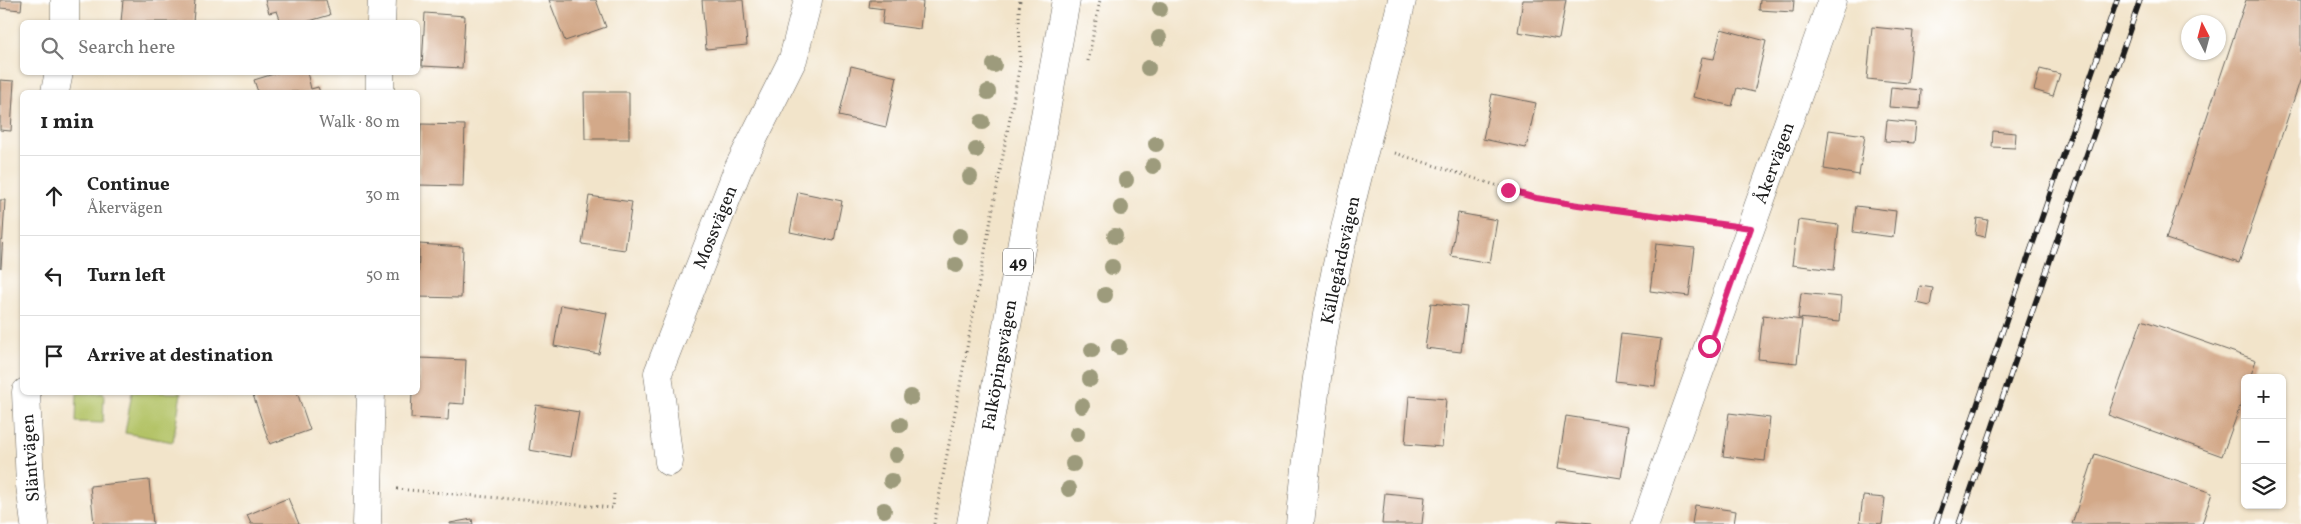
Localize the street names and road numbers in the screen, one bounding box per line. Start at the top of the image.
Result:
street label: Åkervägen [1749,119,1802,208]
street label: Mossvägen [688,182,745,273]
street label: Källegårdsvägen [1316,194,1367,327]
road number: 49 [1003,248,1033,276]
street label: Falköpingsvägen [977,298,1024,433]
street label: Släntvägen [16,413,47,503]

